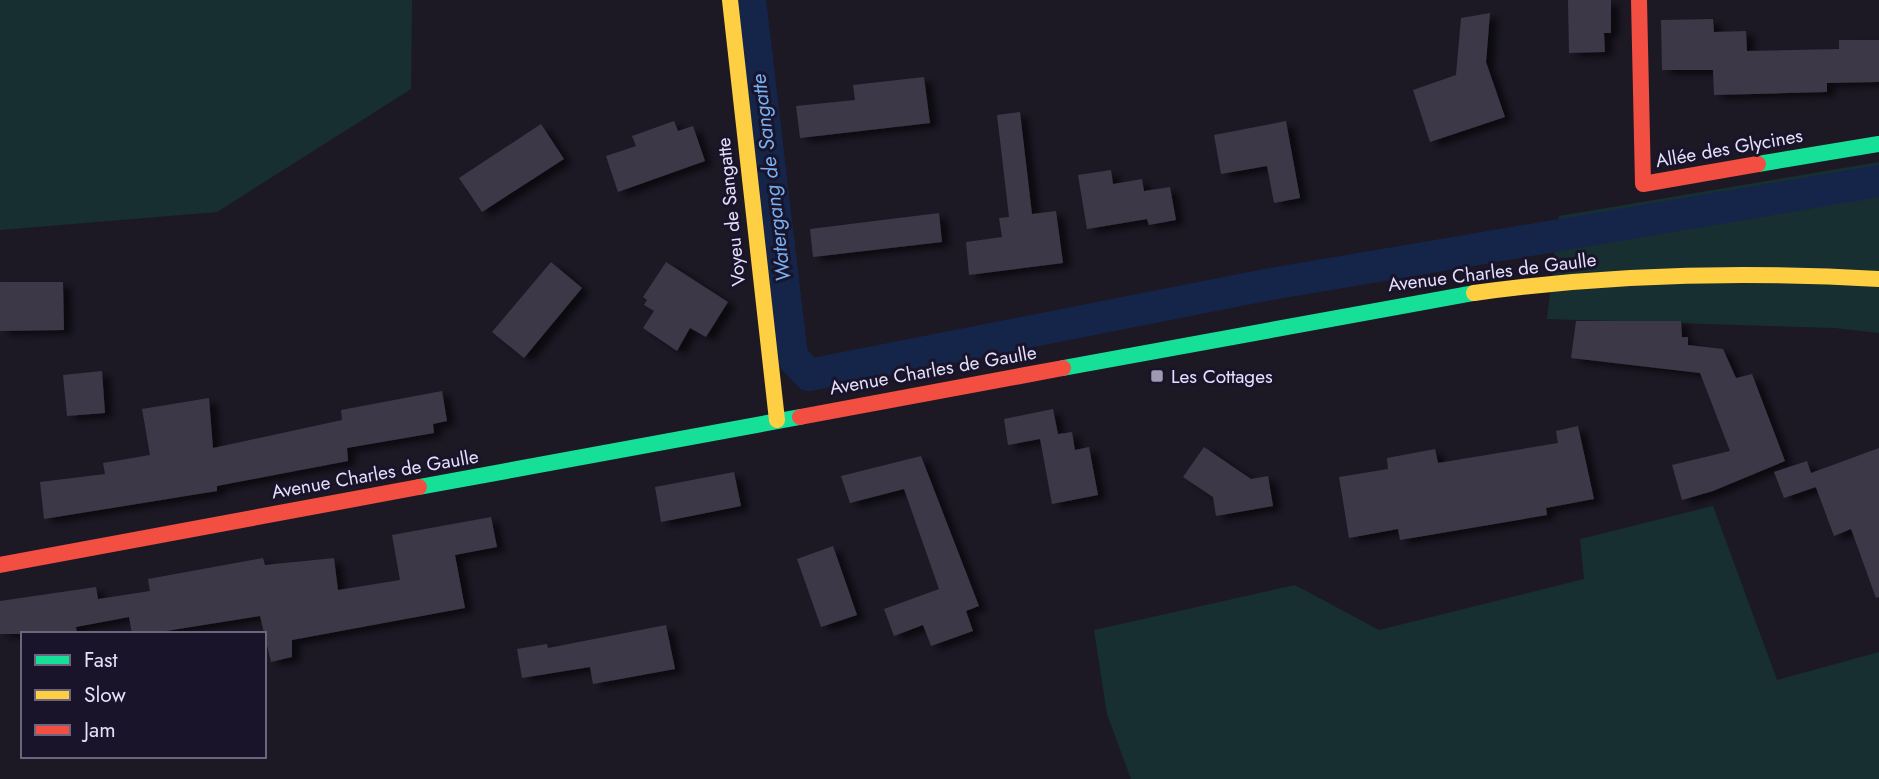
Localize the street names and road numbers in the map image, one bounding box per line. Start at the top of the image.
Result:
street label: Allée des Glycines [1653,122,1805,174]
street label: Voyeu de Sangatte [710,136,752,288]
street label: Avenue Charles de Gaulle [1386,246,1598,298]
street label: Avenue Charles de Gaulle [827,338,1039,402]
street label: Avenue Charles de Gaulle [269,442,481,506]

